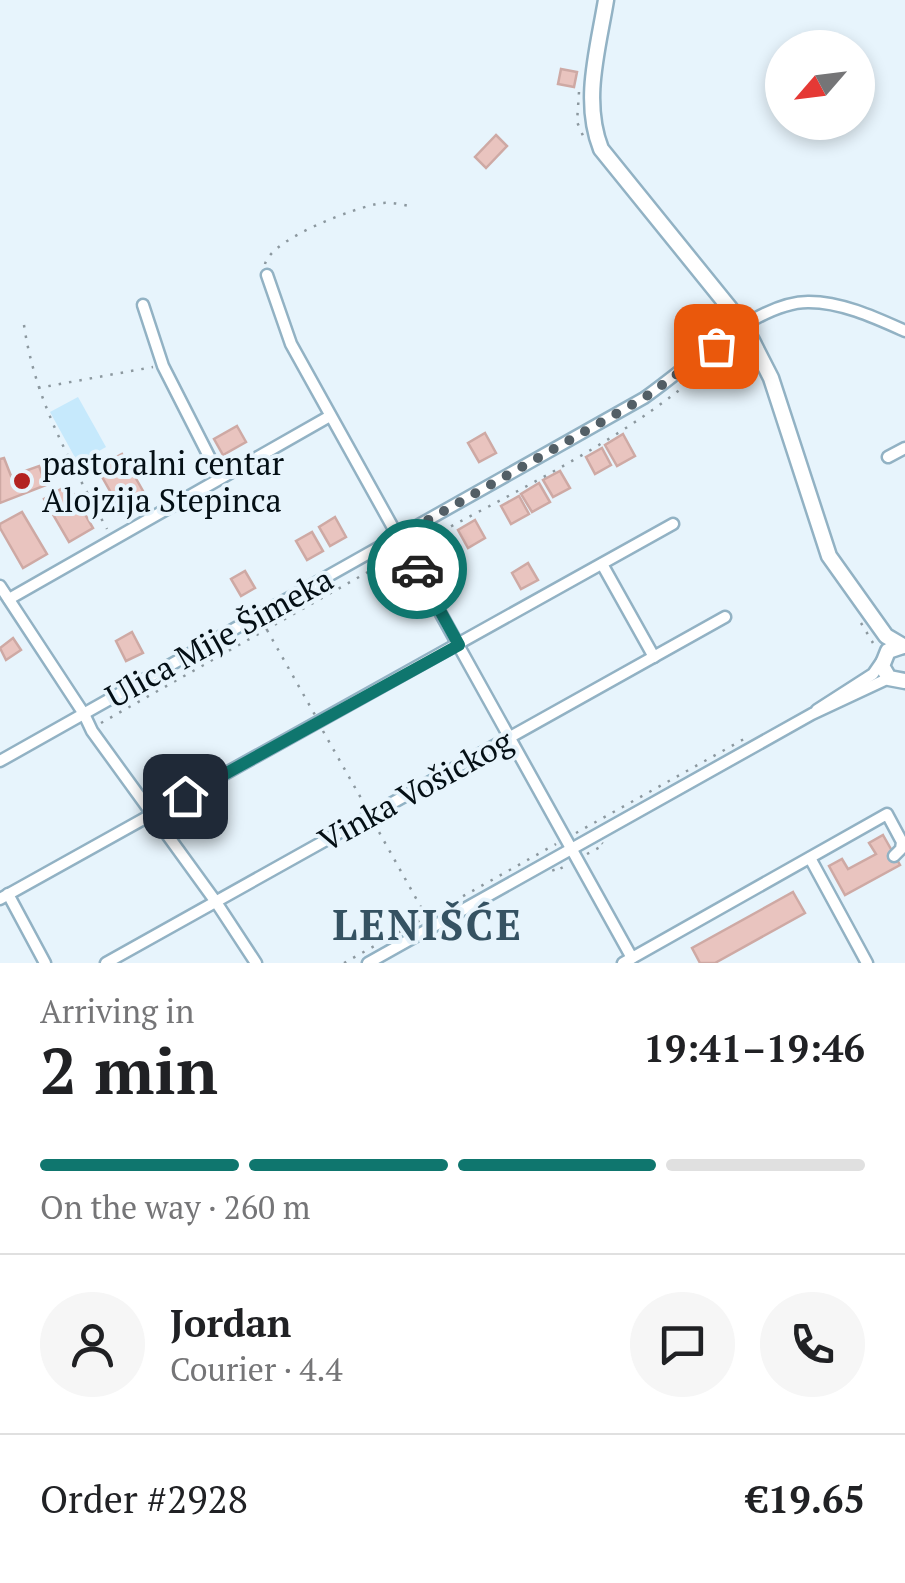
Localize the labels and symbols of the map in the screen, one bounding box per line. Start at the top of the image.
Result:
north arrow [765,30,875,140]
pin [674,304,759,389]
place label: pastoralni centar Alojzija Stepinca [42,442,285,521]
marker: pastoralni centar Alojzija Stepinca [11,470,33,492]
courier [367,519,467,619]
street label: Ulica Mije Šimeka [98,557,340,717]
street label: Vinka Vošickog [310,719,521,861]
pin [143,754,228,839]
district label: LENIŠĆE [332,896,524,952]

